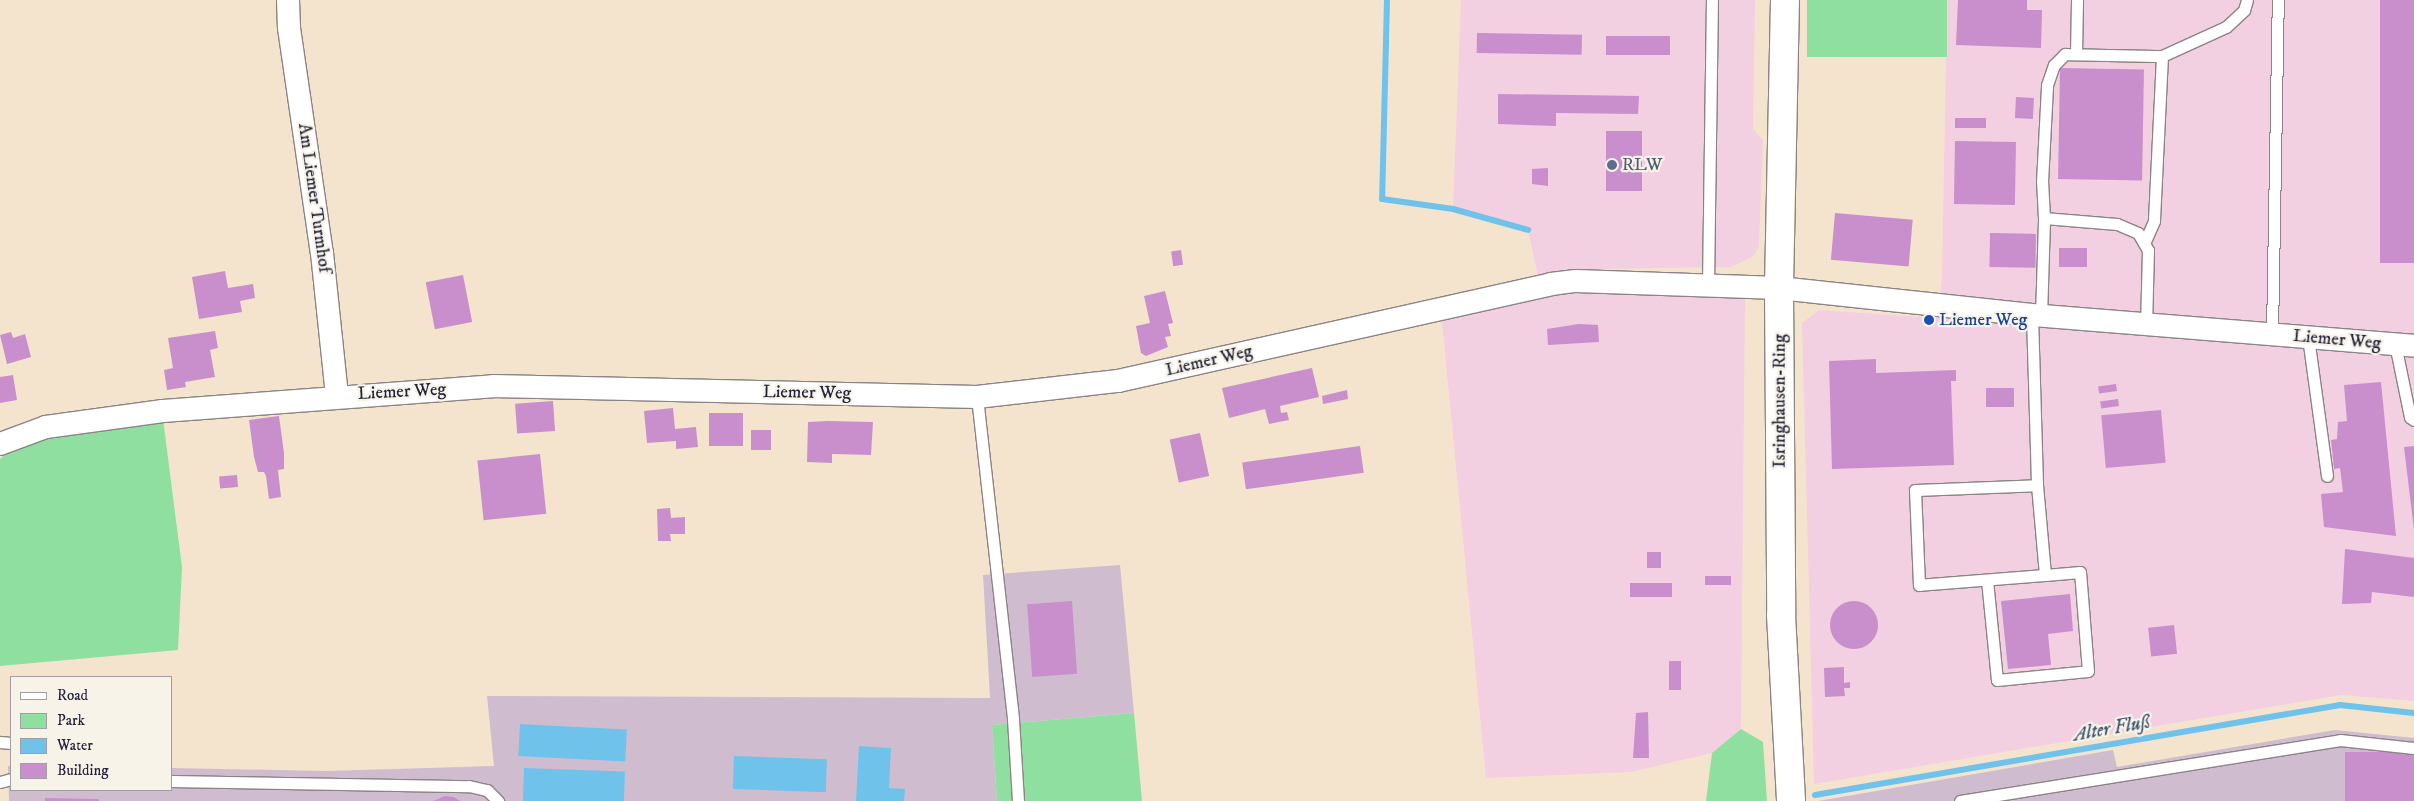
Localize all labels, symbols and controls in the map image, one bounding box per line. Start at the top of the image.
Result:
street label: Am Liemer Turmhof [293,122,335,274]
place label: RLW [1622,154,1663,176]
marker: RLW [1606,159,1618,171]
place label: Liemer Weg [1939,309,2027,331]
marker: Liemer Weg [1923,314,1935,326]
street label: Liemer Weg [2292,325,2382,355]
street label: Isringhausen-Ring [1769,334,1791,468]
street label: Liemer Weg [1164,341,1254,381]
street label: Liemer Weg [357,379,447,405]
street label: Liemer Weg [763,381,851,405]
legend [10,676,172,791]
text: Road [57,686,88,705]
text: Park [57,711,85,730]
water label: Alter Fluß [2072,711,2152,747]
text: Water [57,736,93,755]
text: Building [57,761,109,780]

